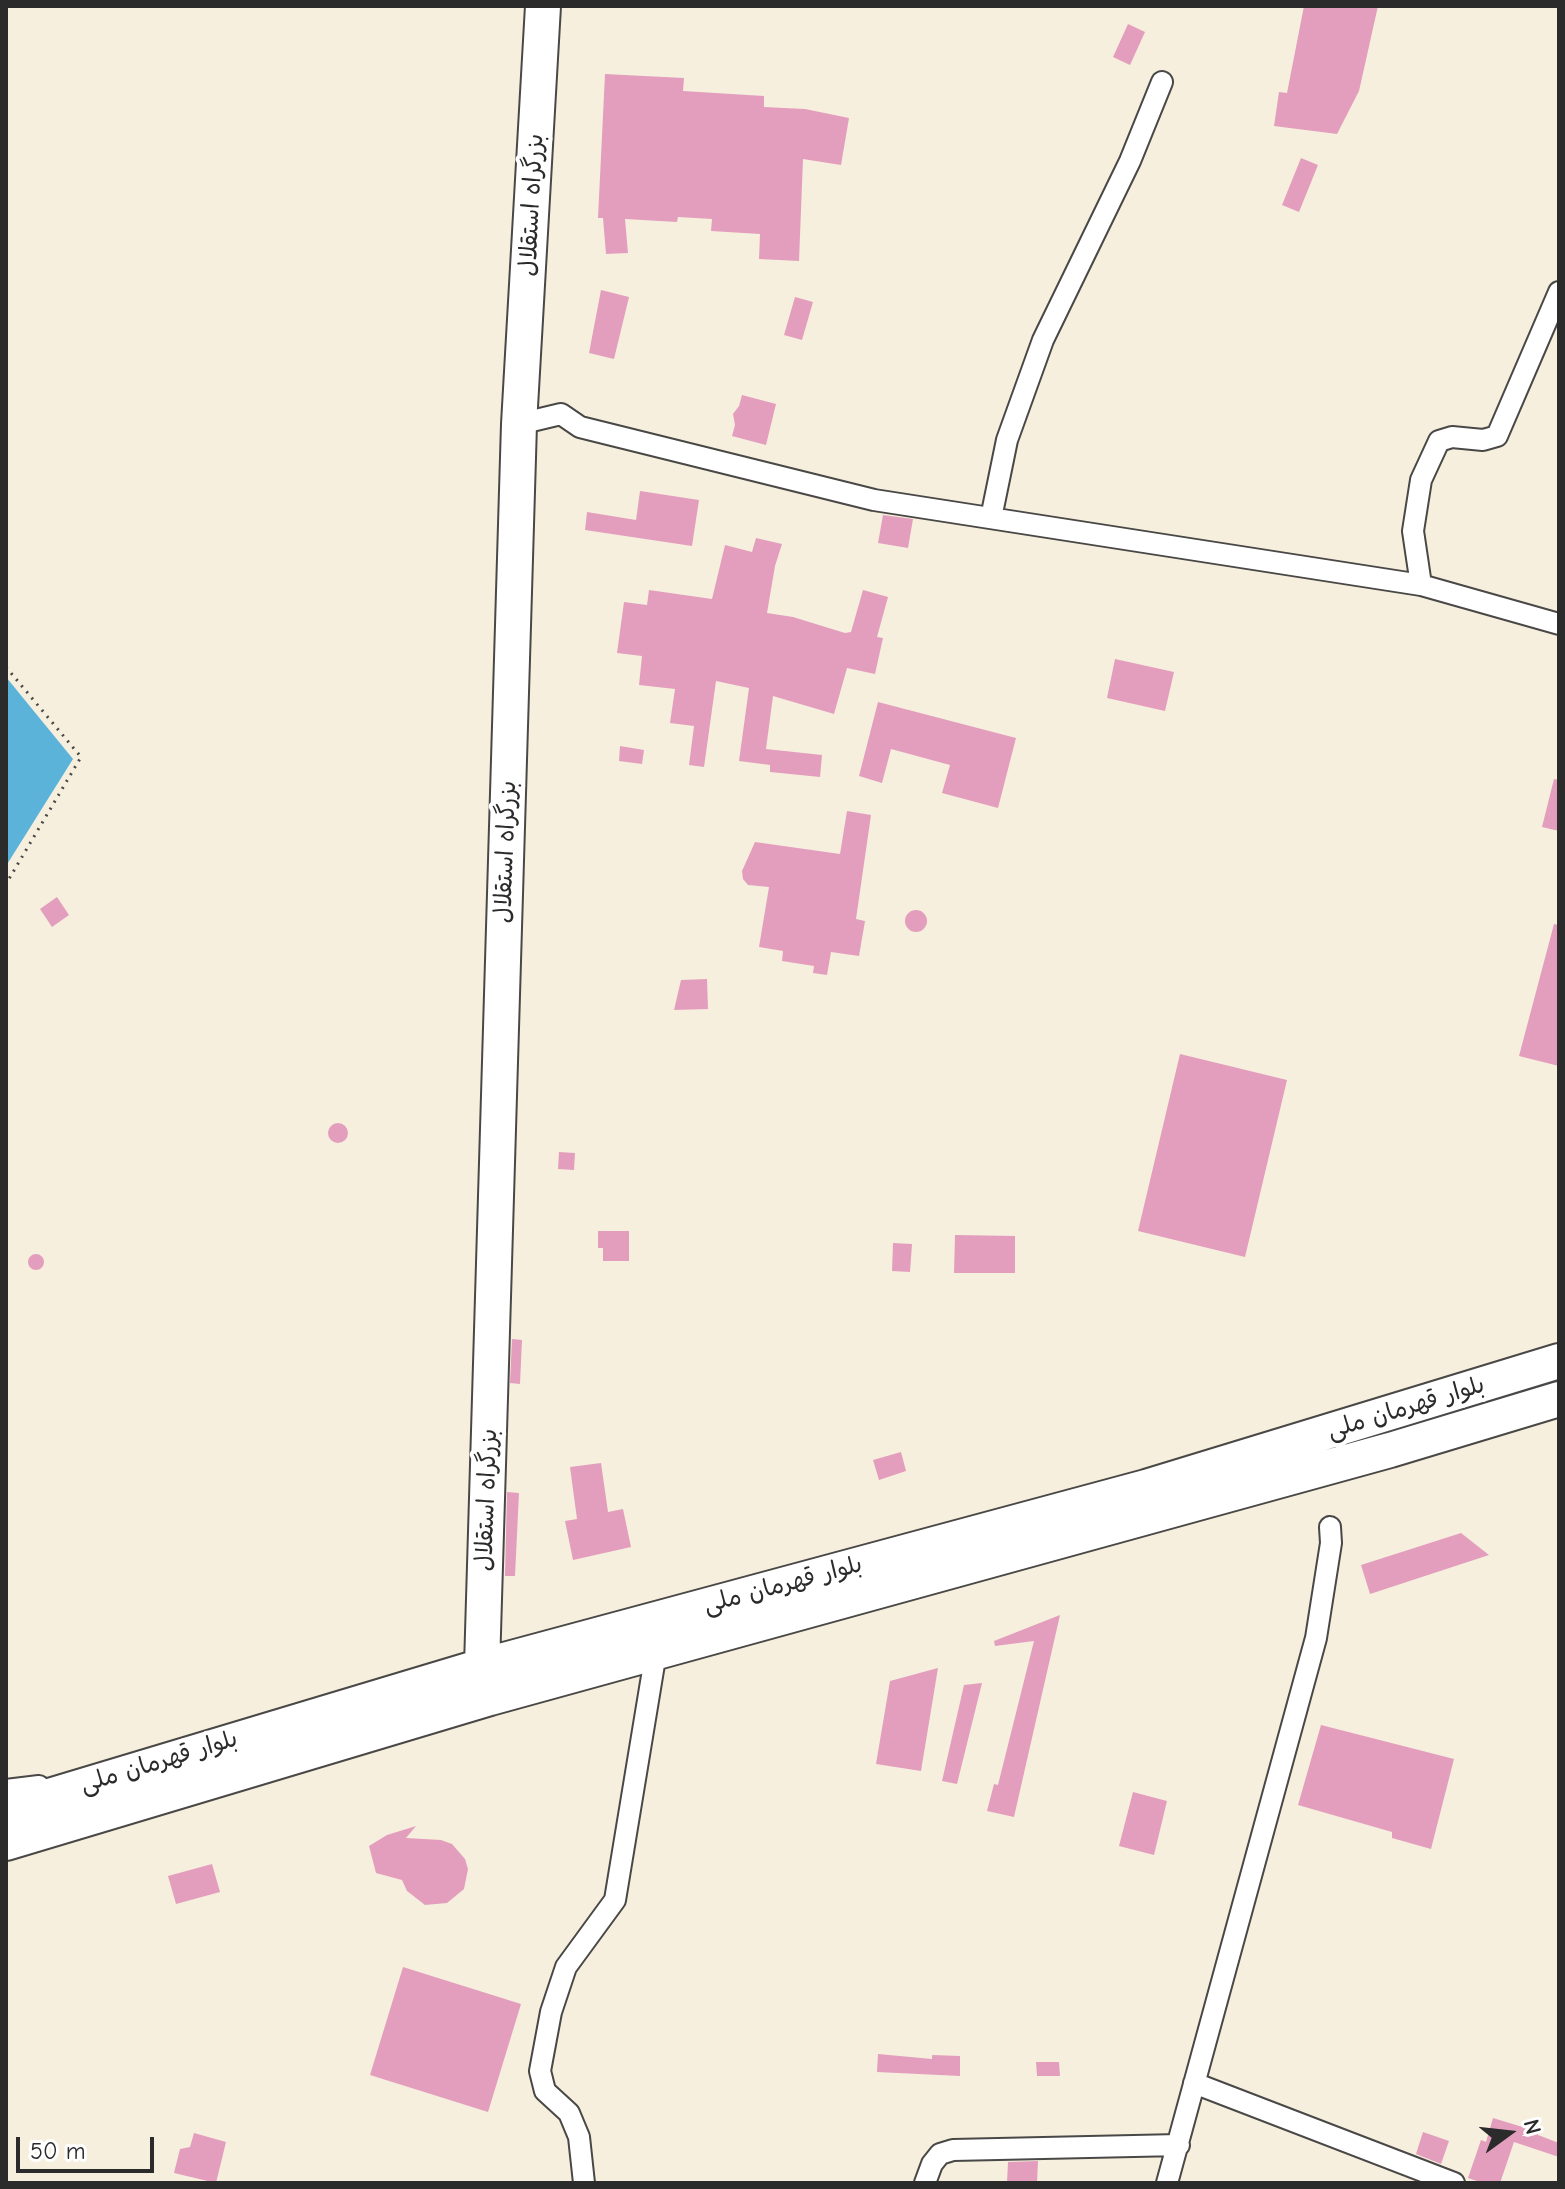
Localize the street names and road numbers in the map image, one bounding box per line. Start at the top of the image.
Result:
street label: بزرگراه استقلال [514,133,550,277]
street label: بزرگراه استقلال [489,780,523,924]
street label: بلوار قهرمان ملی [1324,1370,1488,1446]
street label: بزرگراه استقلال [470,1428,504,1572]
street label: بلوار قهرمان ملی [700,1550,866,1620]
street label: بلوار قهرمان ملی [77,1724,241,1800]

